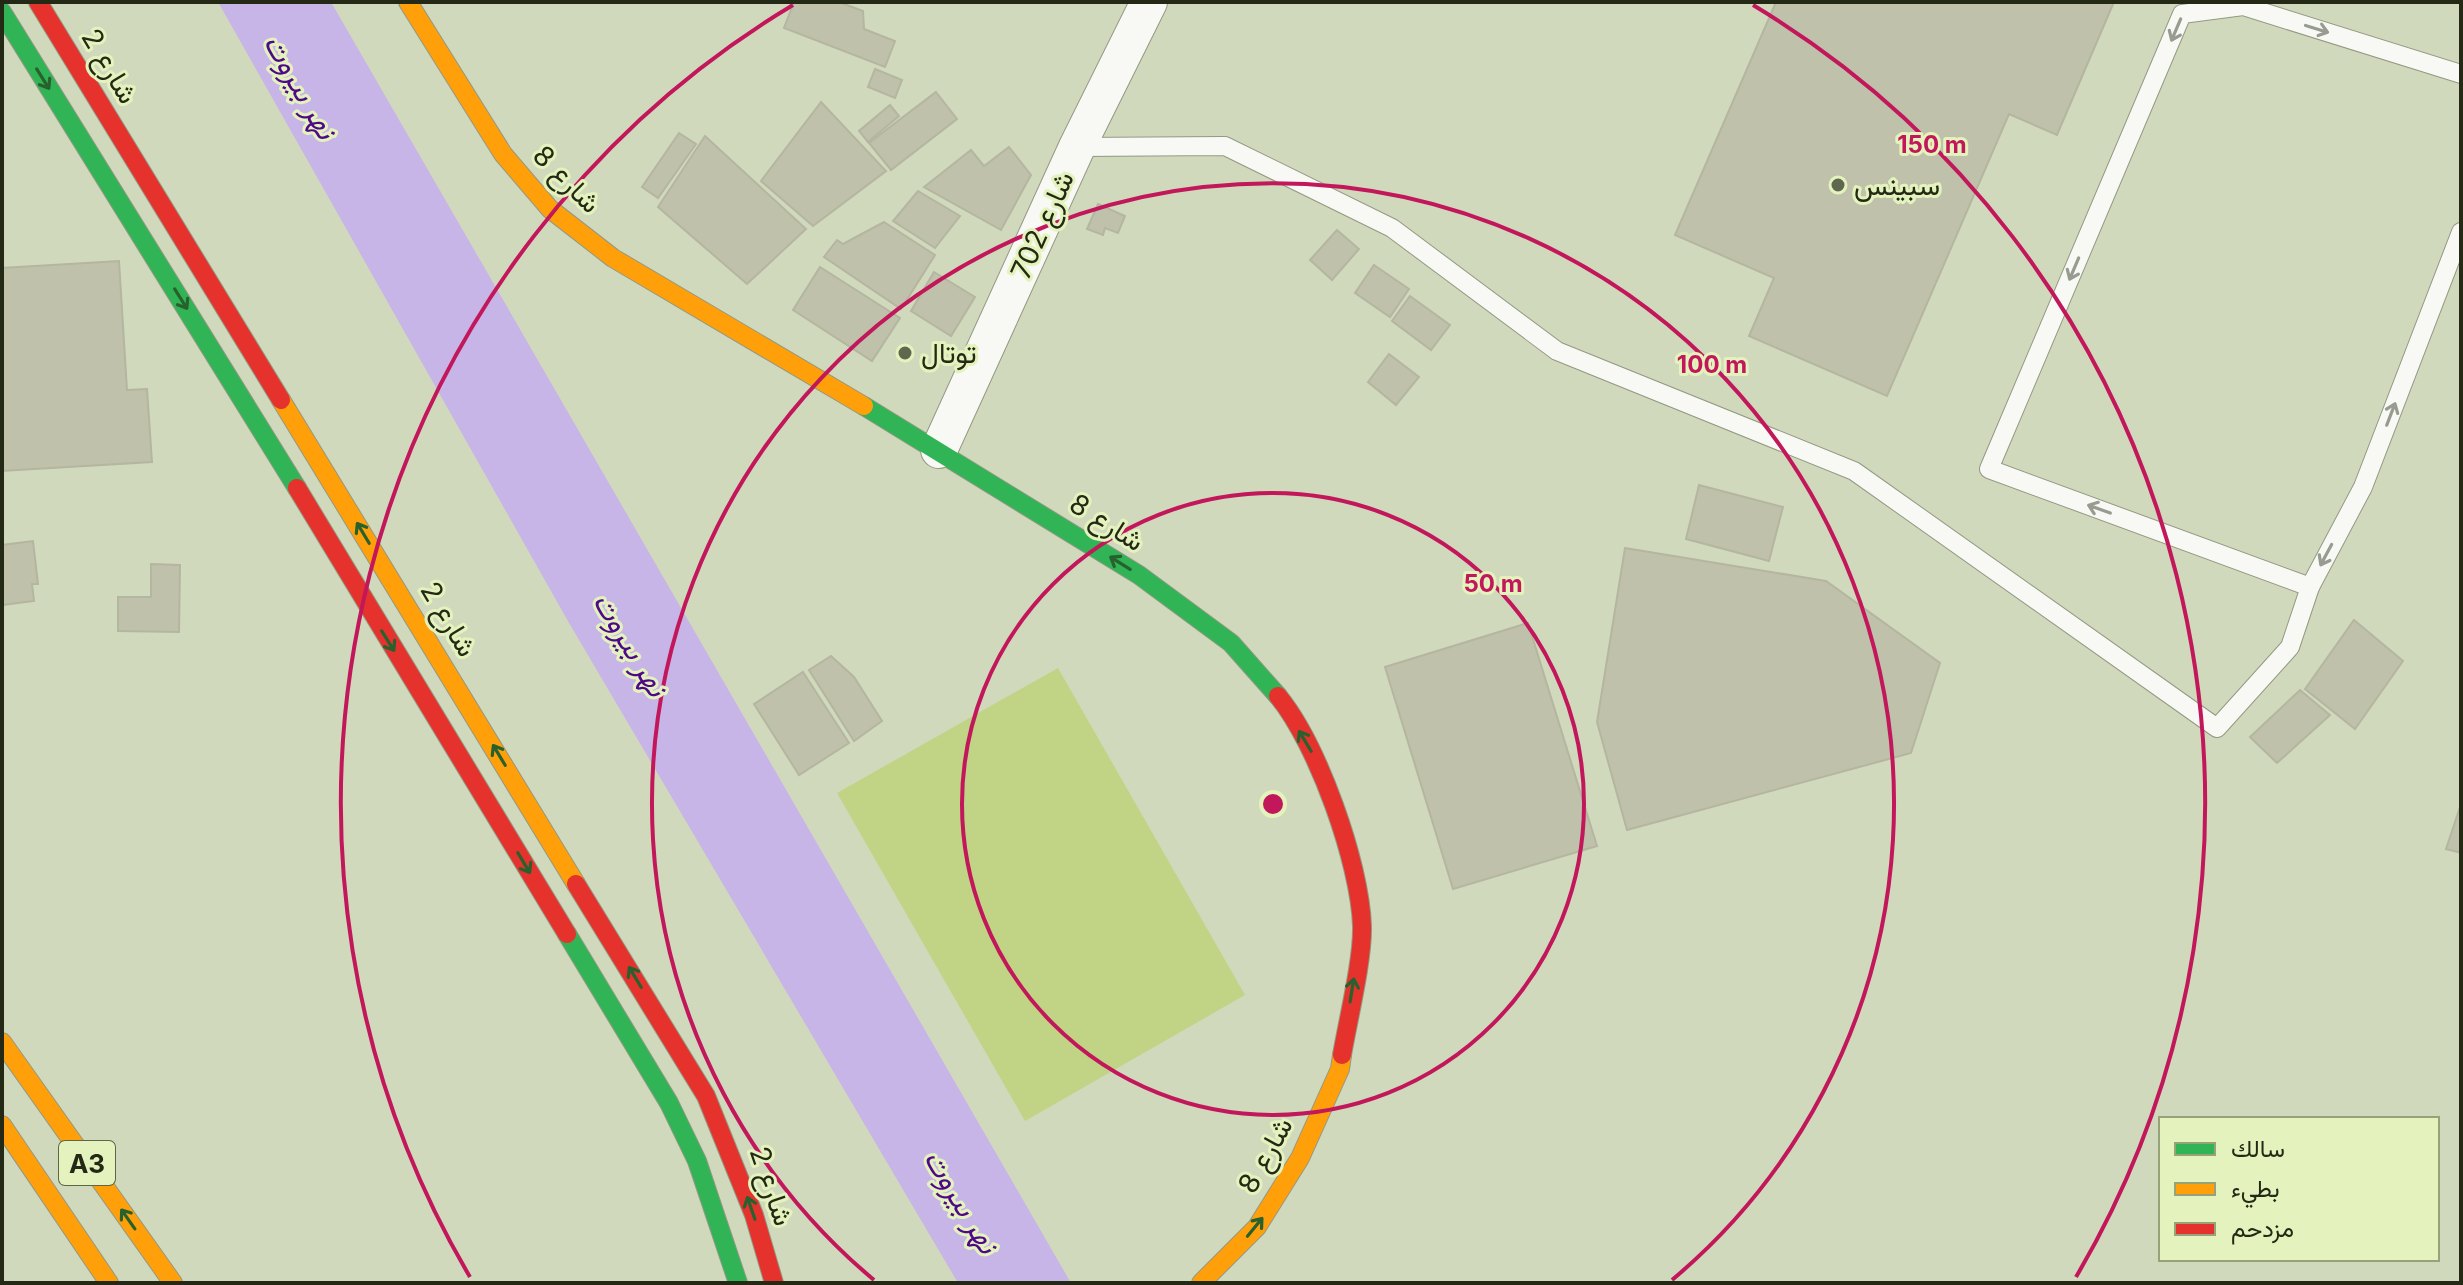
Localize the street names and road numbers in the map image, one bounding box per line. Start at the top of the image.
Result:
street label: شارع 2 [73,22,146,111]
street label: شارع 8 [525,138,608,221]
street label: شارع 702 [1003,166,1083,285]
street label: شارع 8 [1062,486,1151,560]
street label: شارع 2 [412,575,485,664]
street label: شارع 8 [1230,1111,1301,1200]
road number: A3 [59,1141,115,1185]
street label: شارع 2 [741,1142,801,1231]

